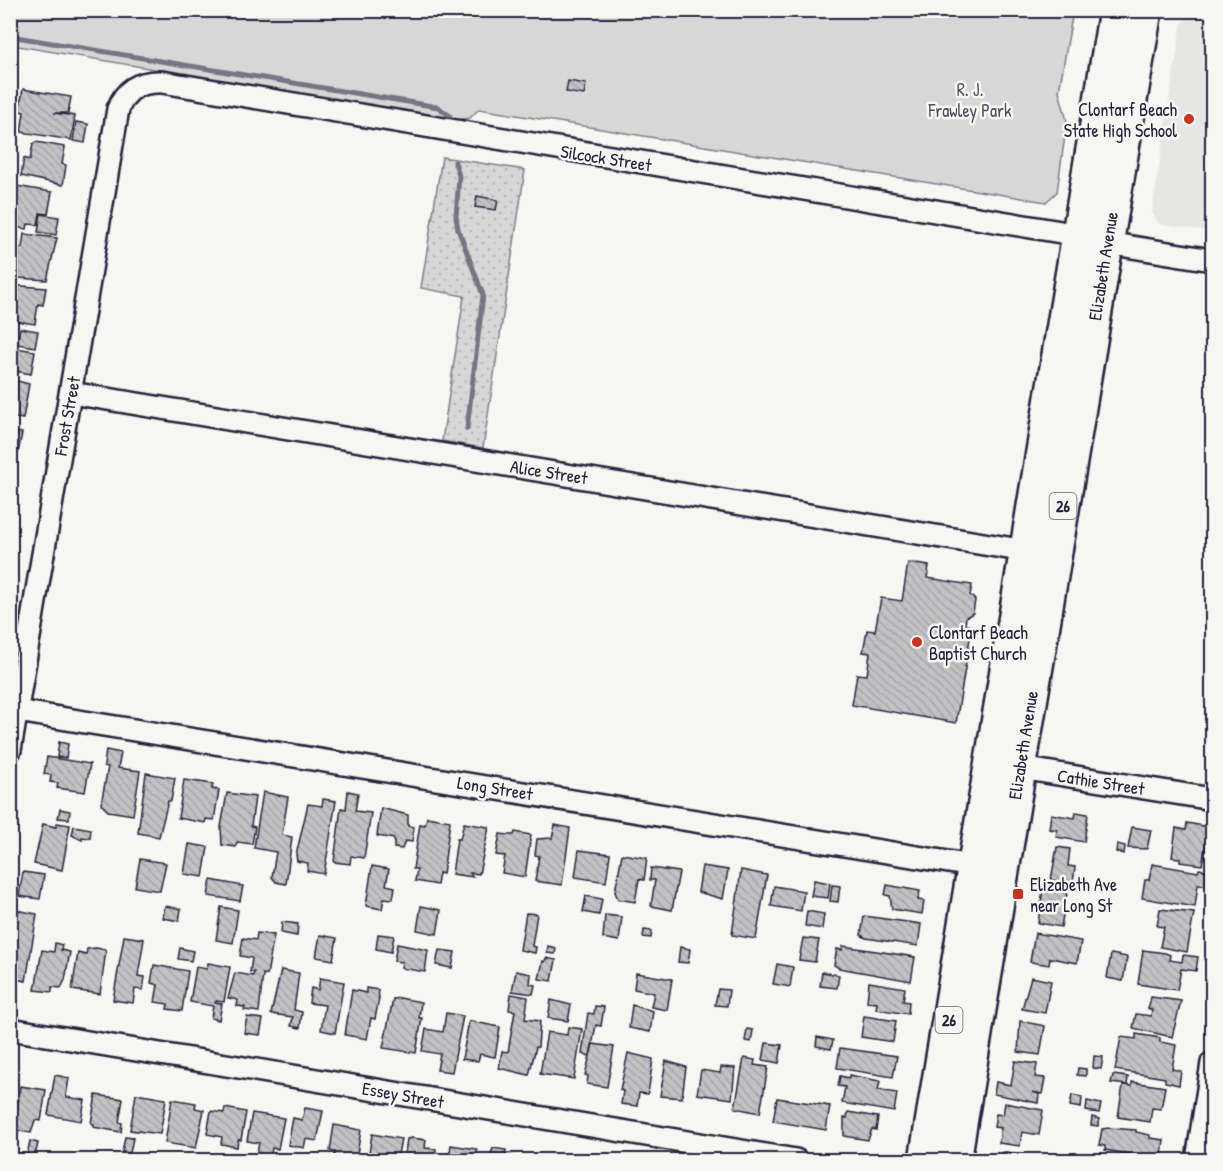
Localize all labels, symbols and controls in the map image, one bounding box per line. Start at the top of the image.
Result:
park label: R. J. Frawley Park [928,77,1012,123]
place label: Clontarf Beach State High School [1064,97,1177,143]
marker: Clontarf Beach State High School [1182,112,1196,126]
street label: Silcock Street [559,138,654,178]
street label: Elizabeth Avenue [1082,210,1124,322]
street label: Frost Street [48,374,86,459]
street label: Alice Street [509,454,590,491]
road number: 26 [1050,493,1076,519]
place label: Clontarf Beach Baptist Church [929,620,1028,666]
marker: Clontarf Beach Baptist Church [910,635,924,649]
street label: Elizabeth Avenue [1002,689,1044,801]
street label: Cathie Street [1056,763,1147,801]
street label: Long Street [455,770,535,806]
place label: Elizabeth Ave near Long St [1030,872,1117,918]
marker: Elizabeth Ave near Long St [1011,887,1025,901]
road number: 26 [936,1007,962,1033]
street label: Essey Street [360,1076,447,1115]

